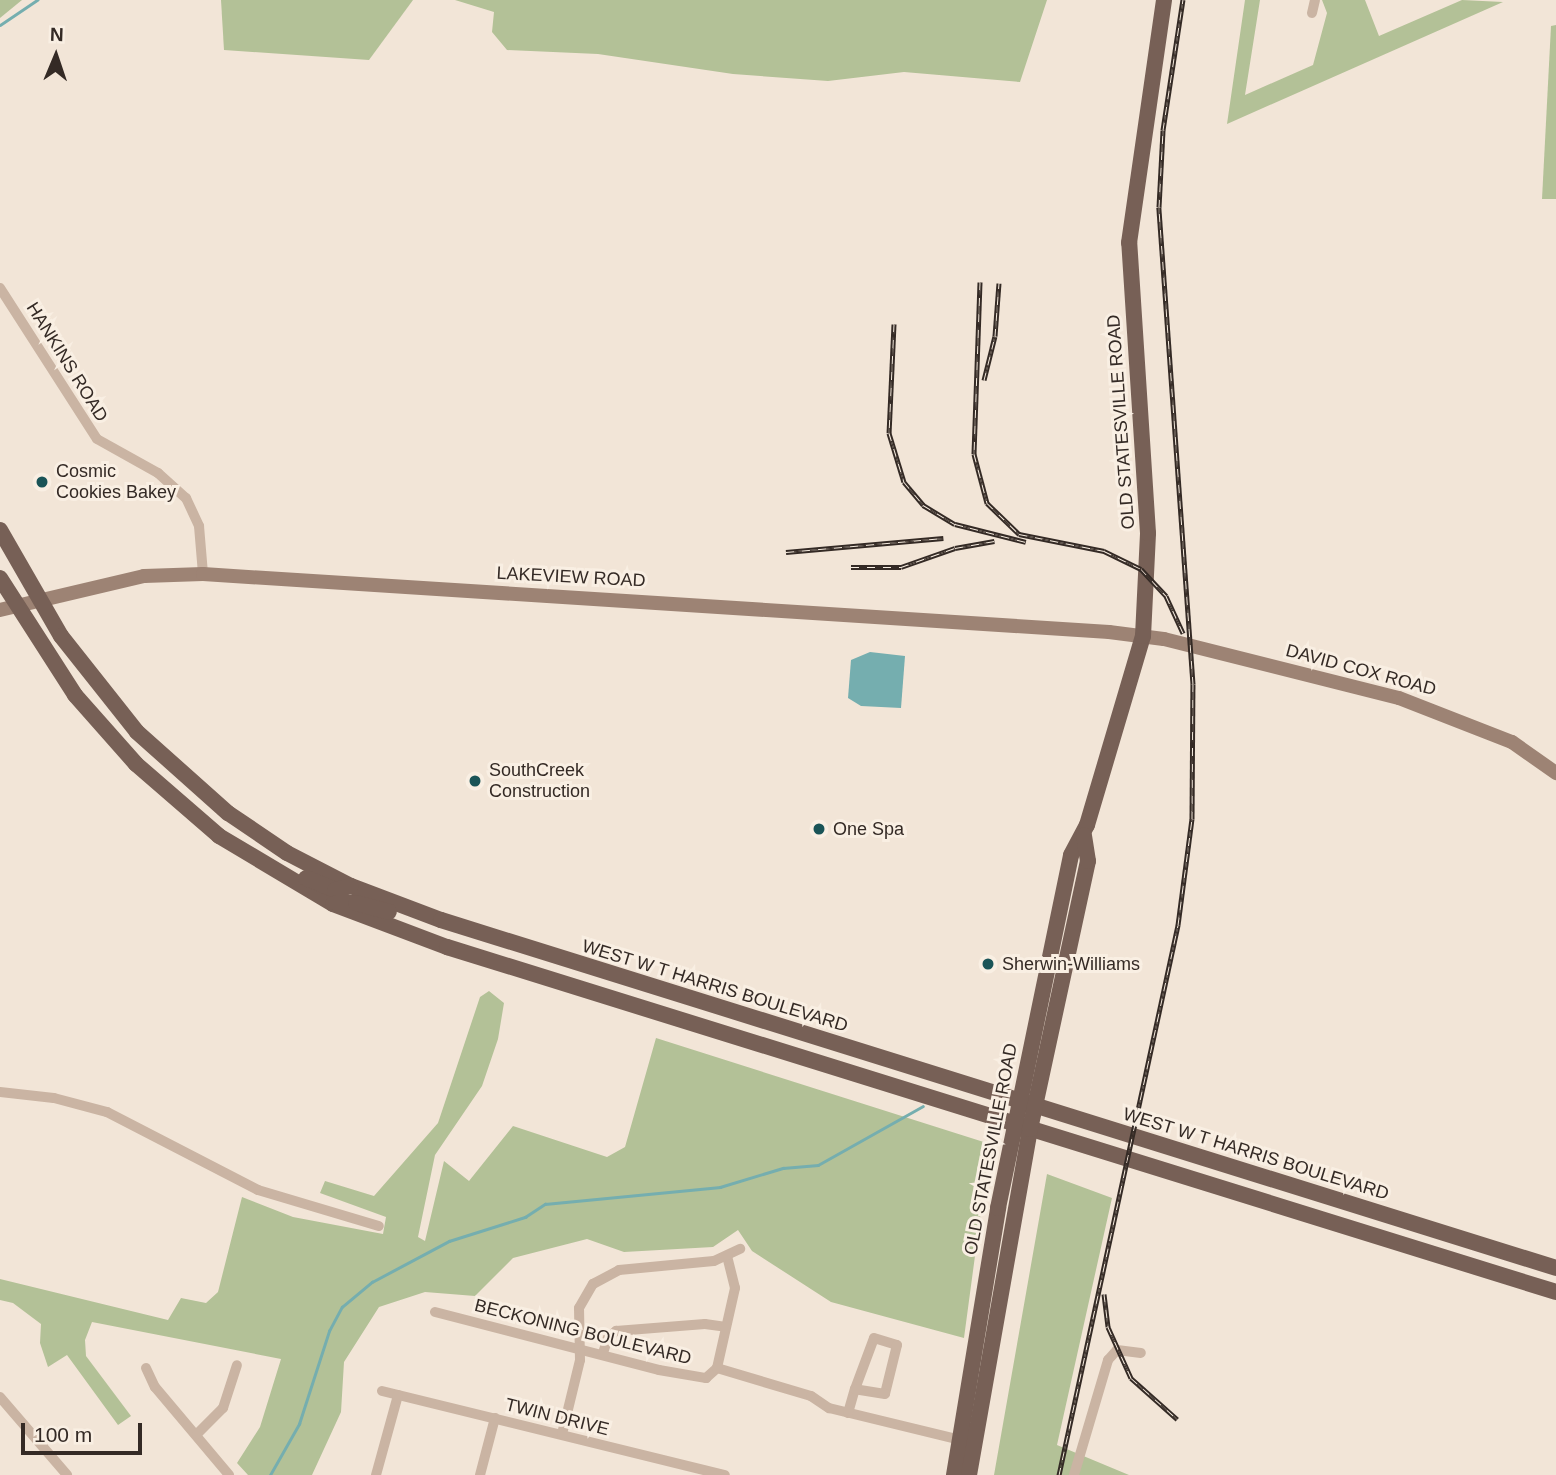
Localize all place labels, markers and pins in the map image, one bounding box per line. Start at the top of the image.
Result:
place label: Cosmic Cookies Bakey [56,461,176,504]
marker: Cosmic Cookies Bakey [34,474,50,490]
place label: SouthCreek Construction [489,760,590,802]
marker: SouthCreek Construction [467,773,483,789]
place label: One Spa [833,818,904,840]
marker: One Spa [811,821,827,837]
place label: Sherwin-Williams [1002,953,1140,975]
marker: Sherwin-Williams [980,956,996,972]

